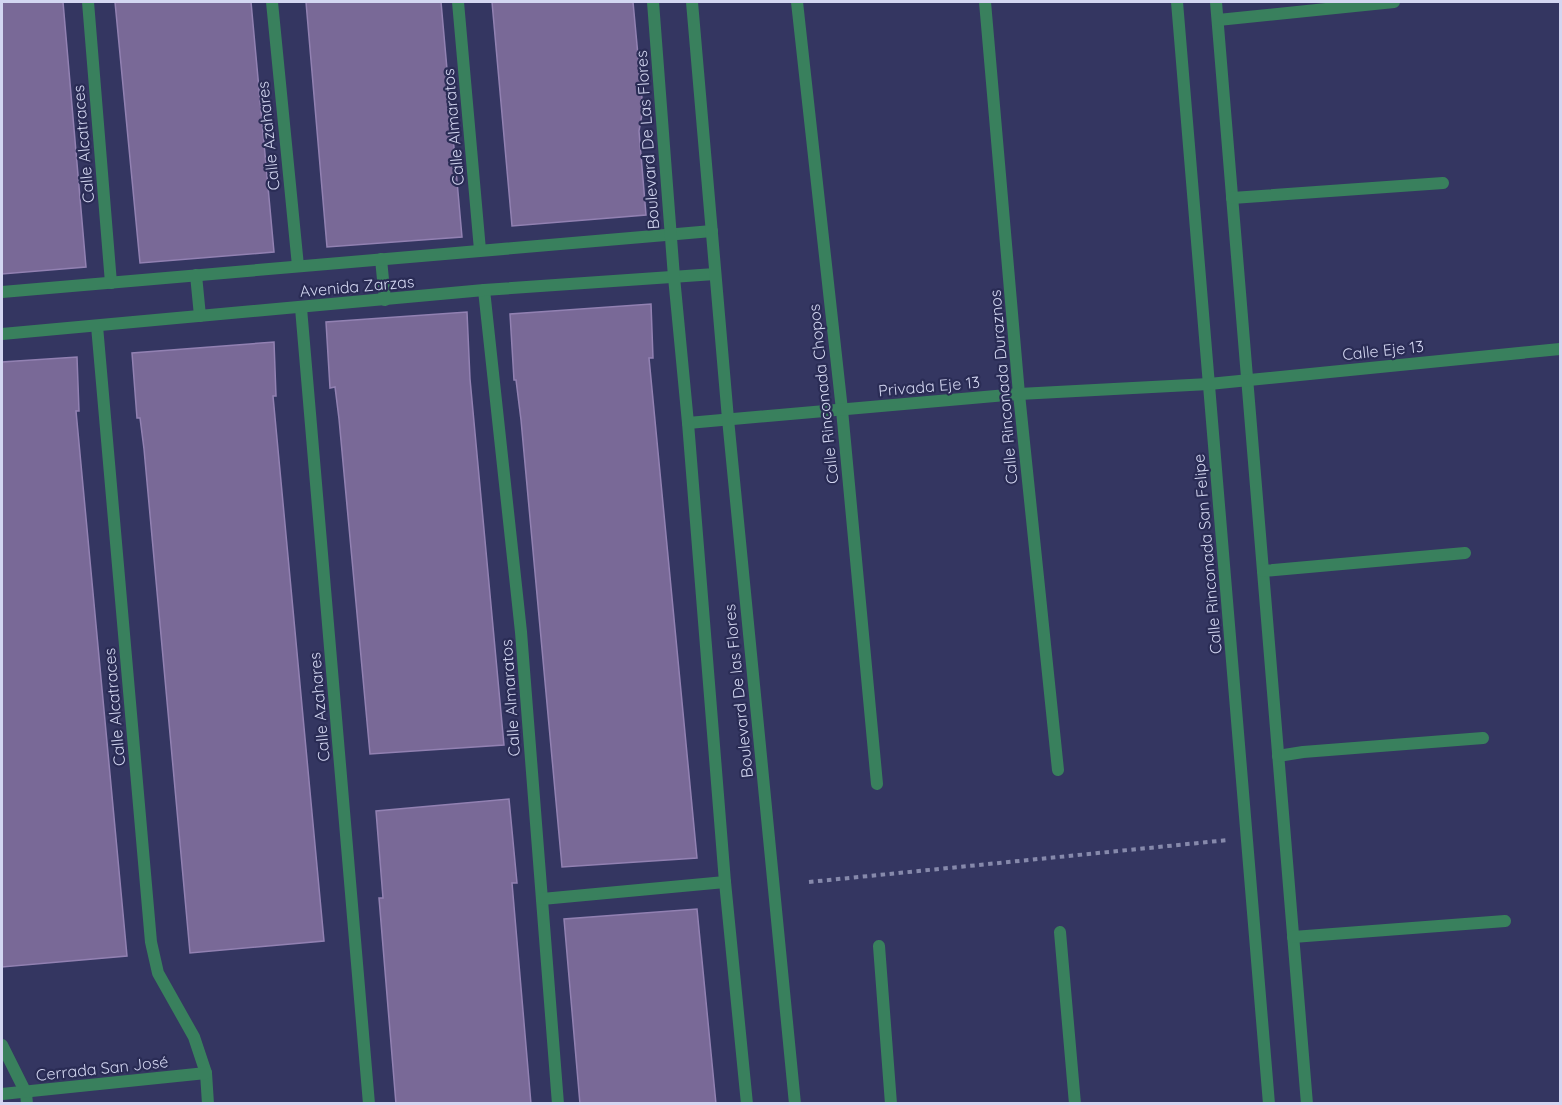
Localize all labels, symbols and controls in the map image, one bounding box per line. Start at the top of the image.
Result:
street label: Boulevard De Las Flores [631,50,663,230]
street label: Calle Almaratos [438,68,468,186]
street label: Calle Azahares [252,80,284,192]
street label: Calle Alcatraces [68,84,98,204]
street label: Avenida Zarzas [299,271,415,301]
street label: Calle Rinconada Duraznos [985,289,1021,485]
street label: Calle Rinconada Chopos [804,303,842,485]
street label: Calle Eje 13 [1341,336,1425,364]
street label: Privada Eje 13 [877,372,981,400]
street label: Calle Rinconada San Felipe [1188,453,1226,655]
street label: Boulevard De las Flores [719,603,757,779]
street label: Calle Almaratos [496,639,524,757]
street label: Calle Alcatraces [99,647,129,767]
street label: Calle Azahares [304,652,334,762]
street label: Cerrada San José [35,1051,169,1085]

